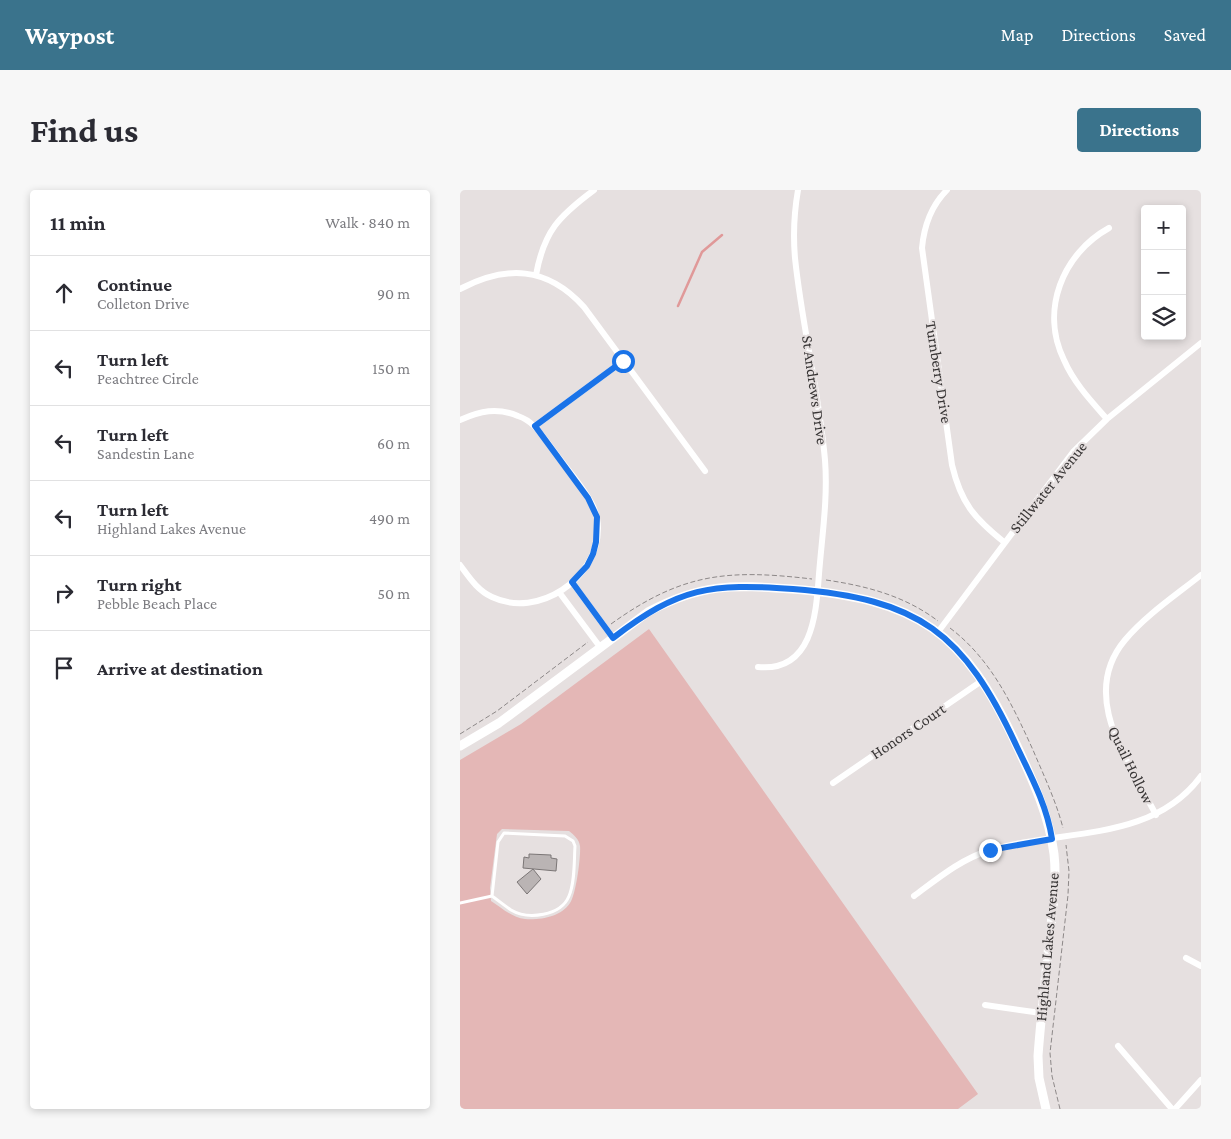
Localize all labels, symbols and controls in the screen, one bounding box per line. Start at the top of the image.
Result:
text: Waypost [25,22,114,49]
text: Map [1001,25,1033,45]
text: Directions [1061,25,1136,45]
text: Saved [1164,25,1206,45]
button: Directions [1077,108,1201,152]
text: Find us [30,111,138,150]
map controls [1141,205,1186,340]
button: + [1141,205,1186,250]
text: 11 min [50,211,106,235]
text: Walk · 840 m [325,214,410,231]
button: − [1141,250,1186,295]
text: Continue [97,274,172,295]
icon: ahead [50,279,78,307]
text: 90 m [377,285,410,302]
text: Colleton Drive [97,295,189,312]
button: layers [1141,295,1186,340]
street label: Turnberry Drive [922,320,955,424]
street label: St Andrews Drive [799,334,831,446]
text: Turn left [97,349,169,370]
route start [612,350,635,373]
icon: left [50,354,78,382]
text: 150 m [372,360,410,377]
text: Peachtree Circle [97,370,199,387]
text: Turn left [97,424,169,445]
icon: left [50,429,78,457]
text: 60 m [377,435,410,452]
street label: Stillwater Avenue [1006,438,1090,536]
text: Sandestin Lane [97,445,194,462]
text: Turn left [97,499,169,520]
icon: left [50,504,78,532]
text: 490 m [369,510,410,527]
text: Highland Lakes Avenue [97,520,246,537]
text: Turn right [97,574,182,595]
icon: right [50,579,78,607]
text: 50 m [378,585,410,602]
text: Pebble Beach Place [97,595,217,612]
icon: arrive [50,654,78,682]
text: Arrive at destination [97,658,263,679]
street label: Honors Court [867,699,949,762]
street label: Quail Hollow [1105,723,1157,807]
route end [979,839,1002,862]
street label: Highland Lakes Avenue [1032,872,1063,1022]

